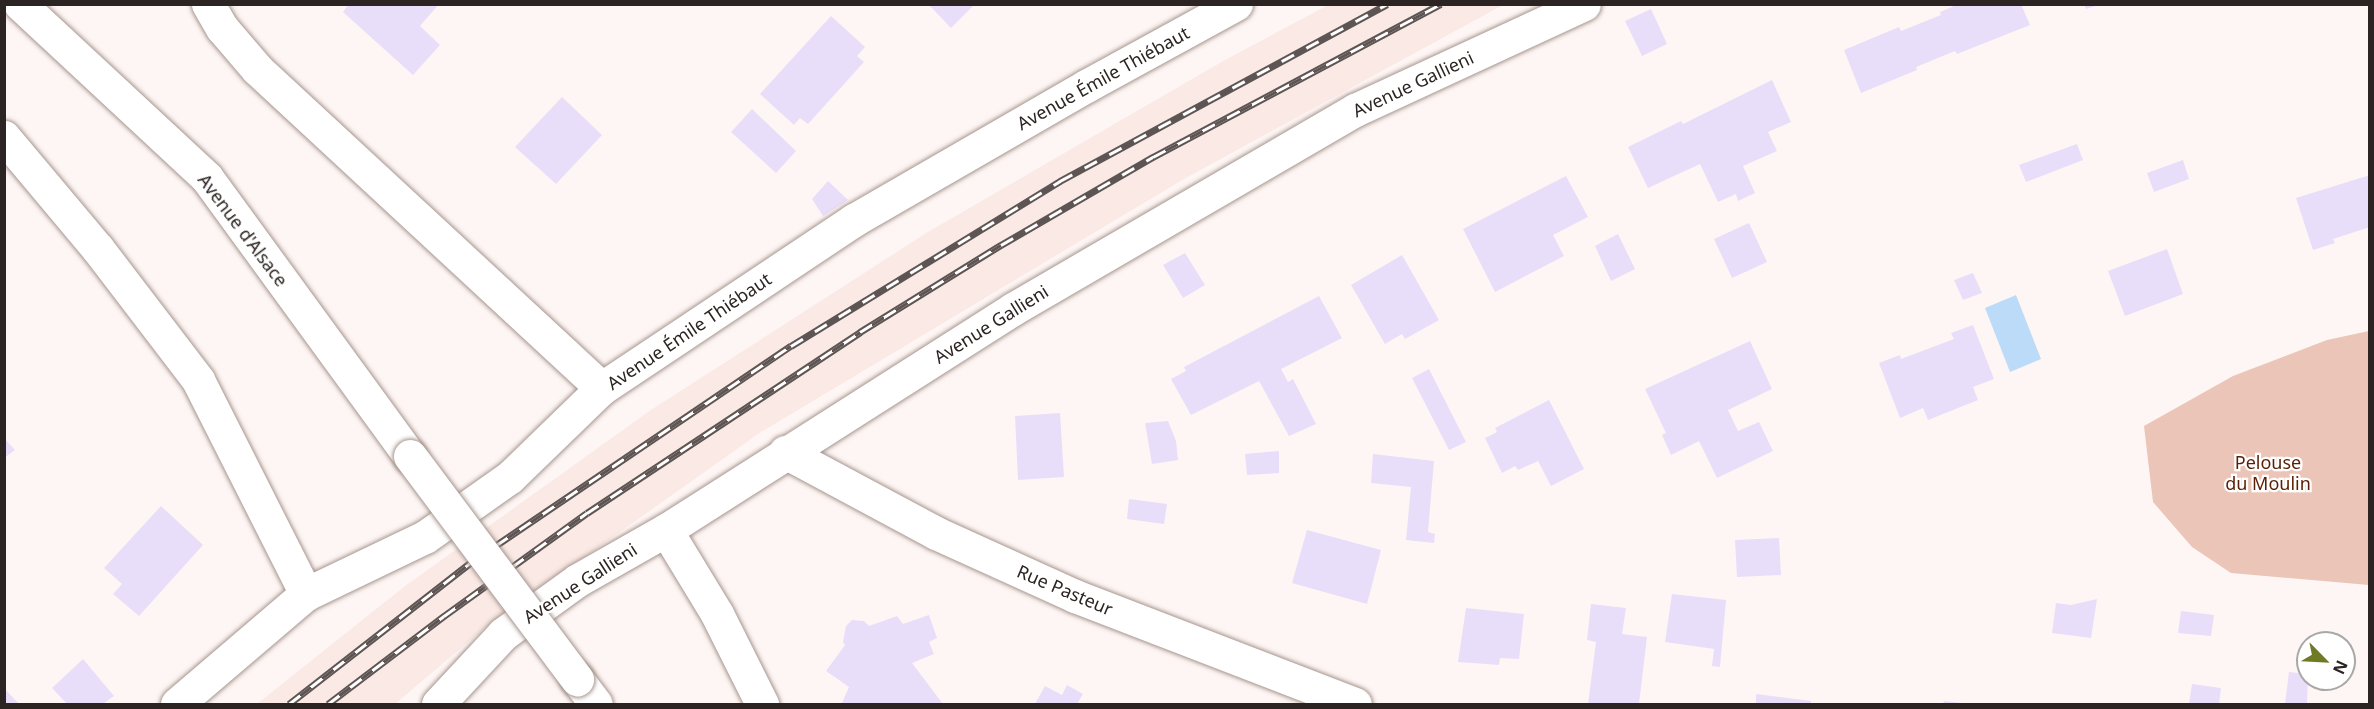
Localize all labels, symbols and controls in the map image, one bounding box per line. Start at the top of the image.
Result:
street label: Avenue Émile Thiébaut [1013,22,1193,134]
street label: Avenue Gallieni [1349,47,1477,121]
street label: Avenue d'Alsace [194,169,292,291]
street label: Avenue Émile Thiébaut [603,268,775,394]
street label: Avenue Gallieni [930,280,1052,368]
park label: Pelouse du Moulin [2225,452,2311,494]
street label: Avenue Gallieni [519,538,641,628]
street label: Rue Pasteur [1014,560,1116,620]
north arrow [2296,631,2356,691]
text: N [2328,657,2353,678]

